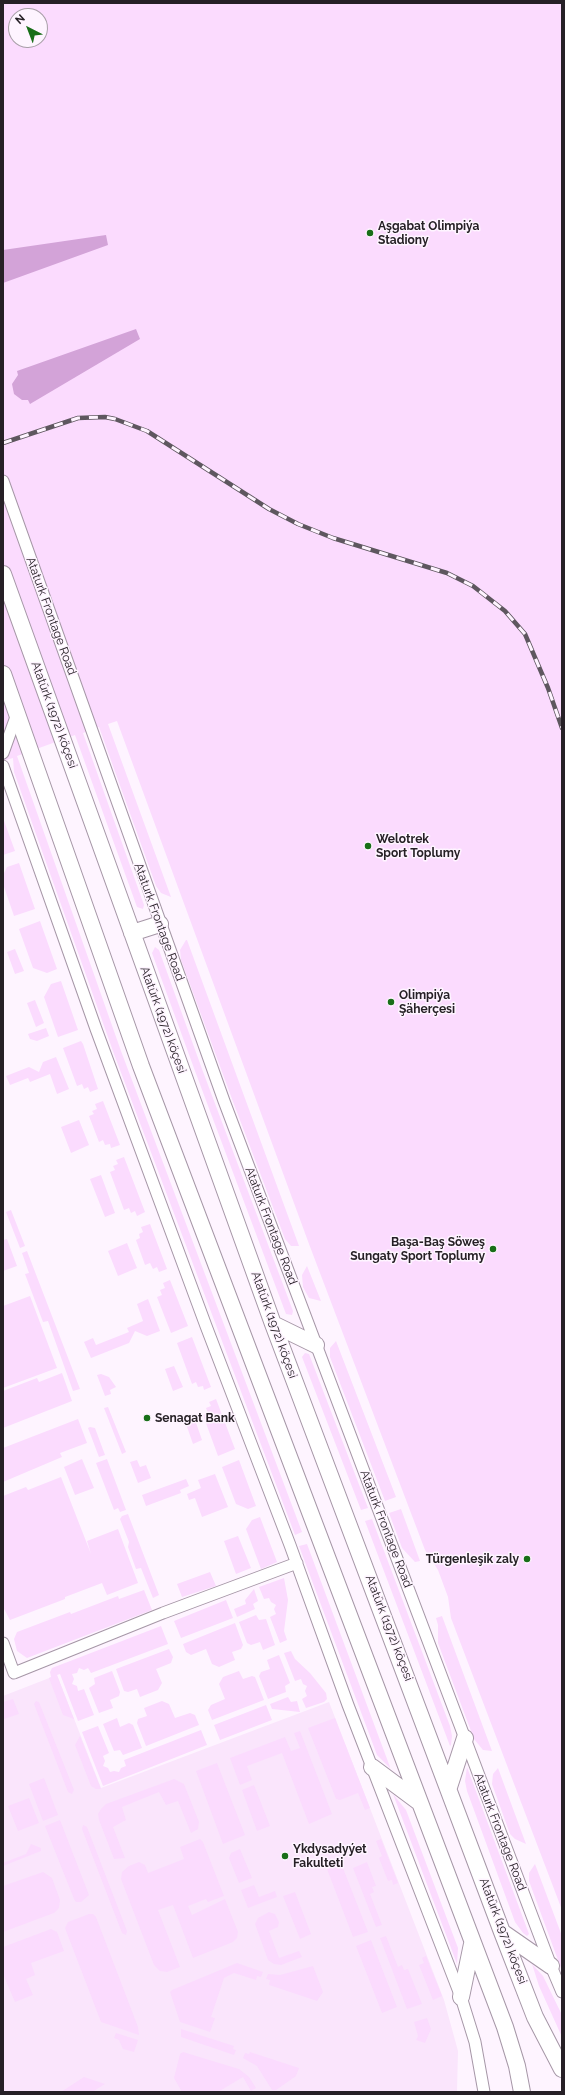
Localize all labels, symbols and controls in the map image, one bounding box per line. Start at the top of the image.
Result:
north arrow [8,8,48,48]
text: N [13,12,28,27]
place label: Aşgabat Olimpiýa Stadiony [378,219,479,247]
marker: Aşgabat Olimpiýa Stadiony [365,228,375,238]
street label: Ataturk Frontage Road [23,555,79,677]
street label: Atatürk (1972) köçesi [28,660,80,770]
place label: Welotrek Sport Toplumy [376,832,460,860]
marker: Welotrek Sport Toplumy [363,841,373,851]
street label: Ataturk Frontage Road [131,861,187,983]
street label: Atatürk (1972) köçesi [137,965,189,1075]
place label: Olimpiýa Şäherçesi [399,988,455,1016]
marker: Olimpiýa Şäherçesi [386,997,396,1007]
street label: Ataturk Frontage Road [242,1165,300,1287]
place label: Başa-Baş Söweş Sungaty Sport Toplumy [350,1235,485,1263]
marker: Başa-Baş Söweş Sungaty Sport Toplumy [488,1244,498,1254]
street label: Atatürk (1972) köçesi [248,1270,300,1380]
place label: Senagat Bank [155,1411,235,1425]
marker: Senagat Bank [142,1413,152,1423]
street label: Ataturk Frontage Road [357,1468,415,1590]
place label: Türgenleşik zaly [426,1552,519,1566]
marker: Türgenleşik zaly [522,1554,532,1564]
street label: Atatürk (1972) köçesi [362,1573,416,1683]
street label: Ataturk Frontage Road [471,1771,529,1893]
place label: Ykdysadyýet Fakulteti [293,1842,367,1870]
marker: Ykdysadyýet Fakulteti [280,1851,290,1861]
street label: Atatürk (1972) köçesi [476,1876,530,1986]

